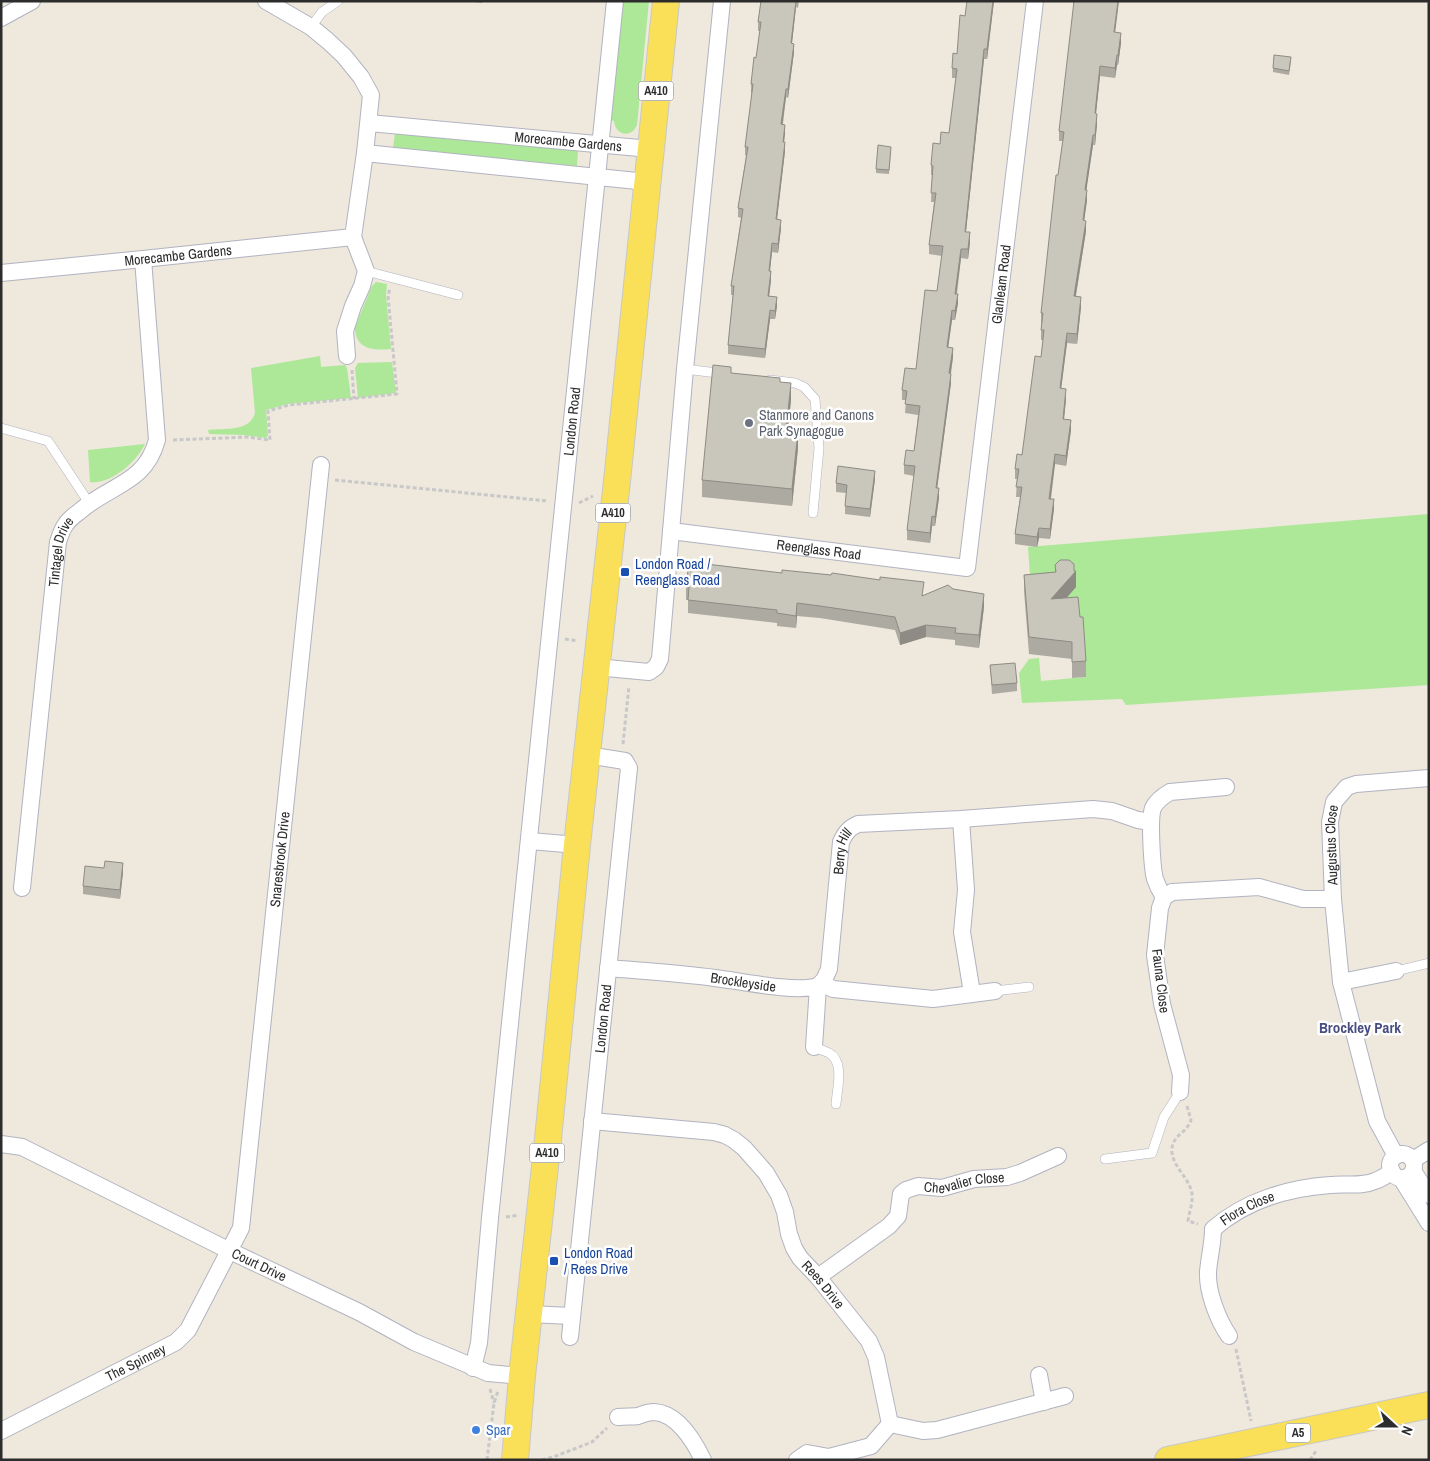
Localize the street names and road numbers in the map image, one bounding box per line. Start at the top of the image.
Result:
road number: A410 [638,82,674,100]
street label: Morecambe Gardens [514,127,623,155]
street label: Morecambe Gardens [124,241,233,270]
street label: Glanleam Road [987,244,1015,325]
street label: London Road [559,386,584,457]
road number: A410 [596,503,630,522]
street label: Tintagel Drive [44,512,77,588]
street label: Reenglass Road [776,535,862,564]
street label: Augustus Close [1321,803,1342,886]
street label: Snaresbrook Drive [266,811,294,908]
street label: Berry Hill [829,824,855,875]
street label: Fauna Close [1148,948,1174,1014]
street label: Brockleyside [709,968,777,996]
street label: London Road [590,983,616,1054]
road number: A410 [530,1144,564,1162]
street label: Chevalier Close [923,1168,1005,1197]
street label: Flora Close [1216,1187,1277,1229]
street label: Court Drive [229,1244,290,1285]
street label: Rees Drive [798,1257,849,1312]
street label: The Spinney [102,1340,169,1385]
road number: A5 [1286,1424,1310,1442]

